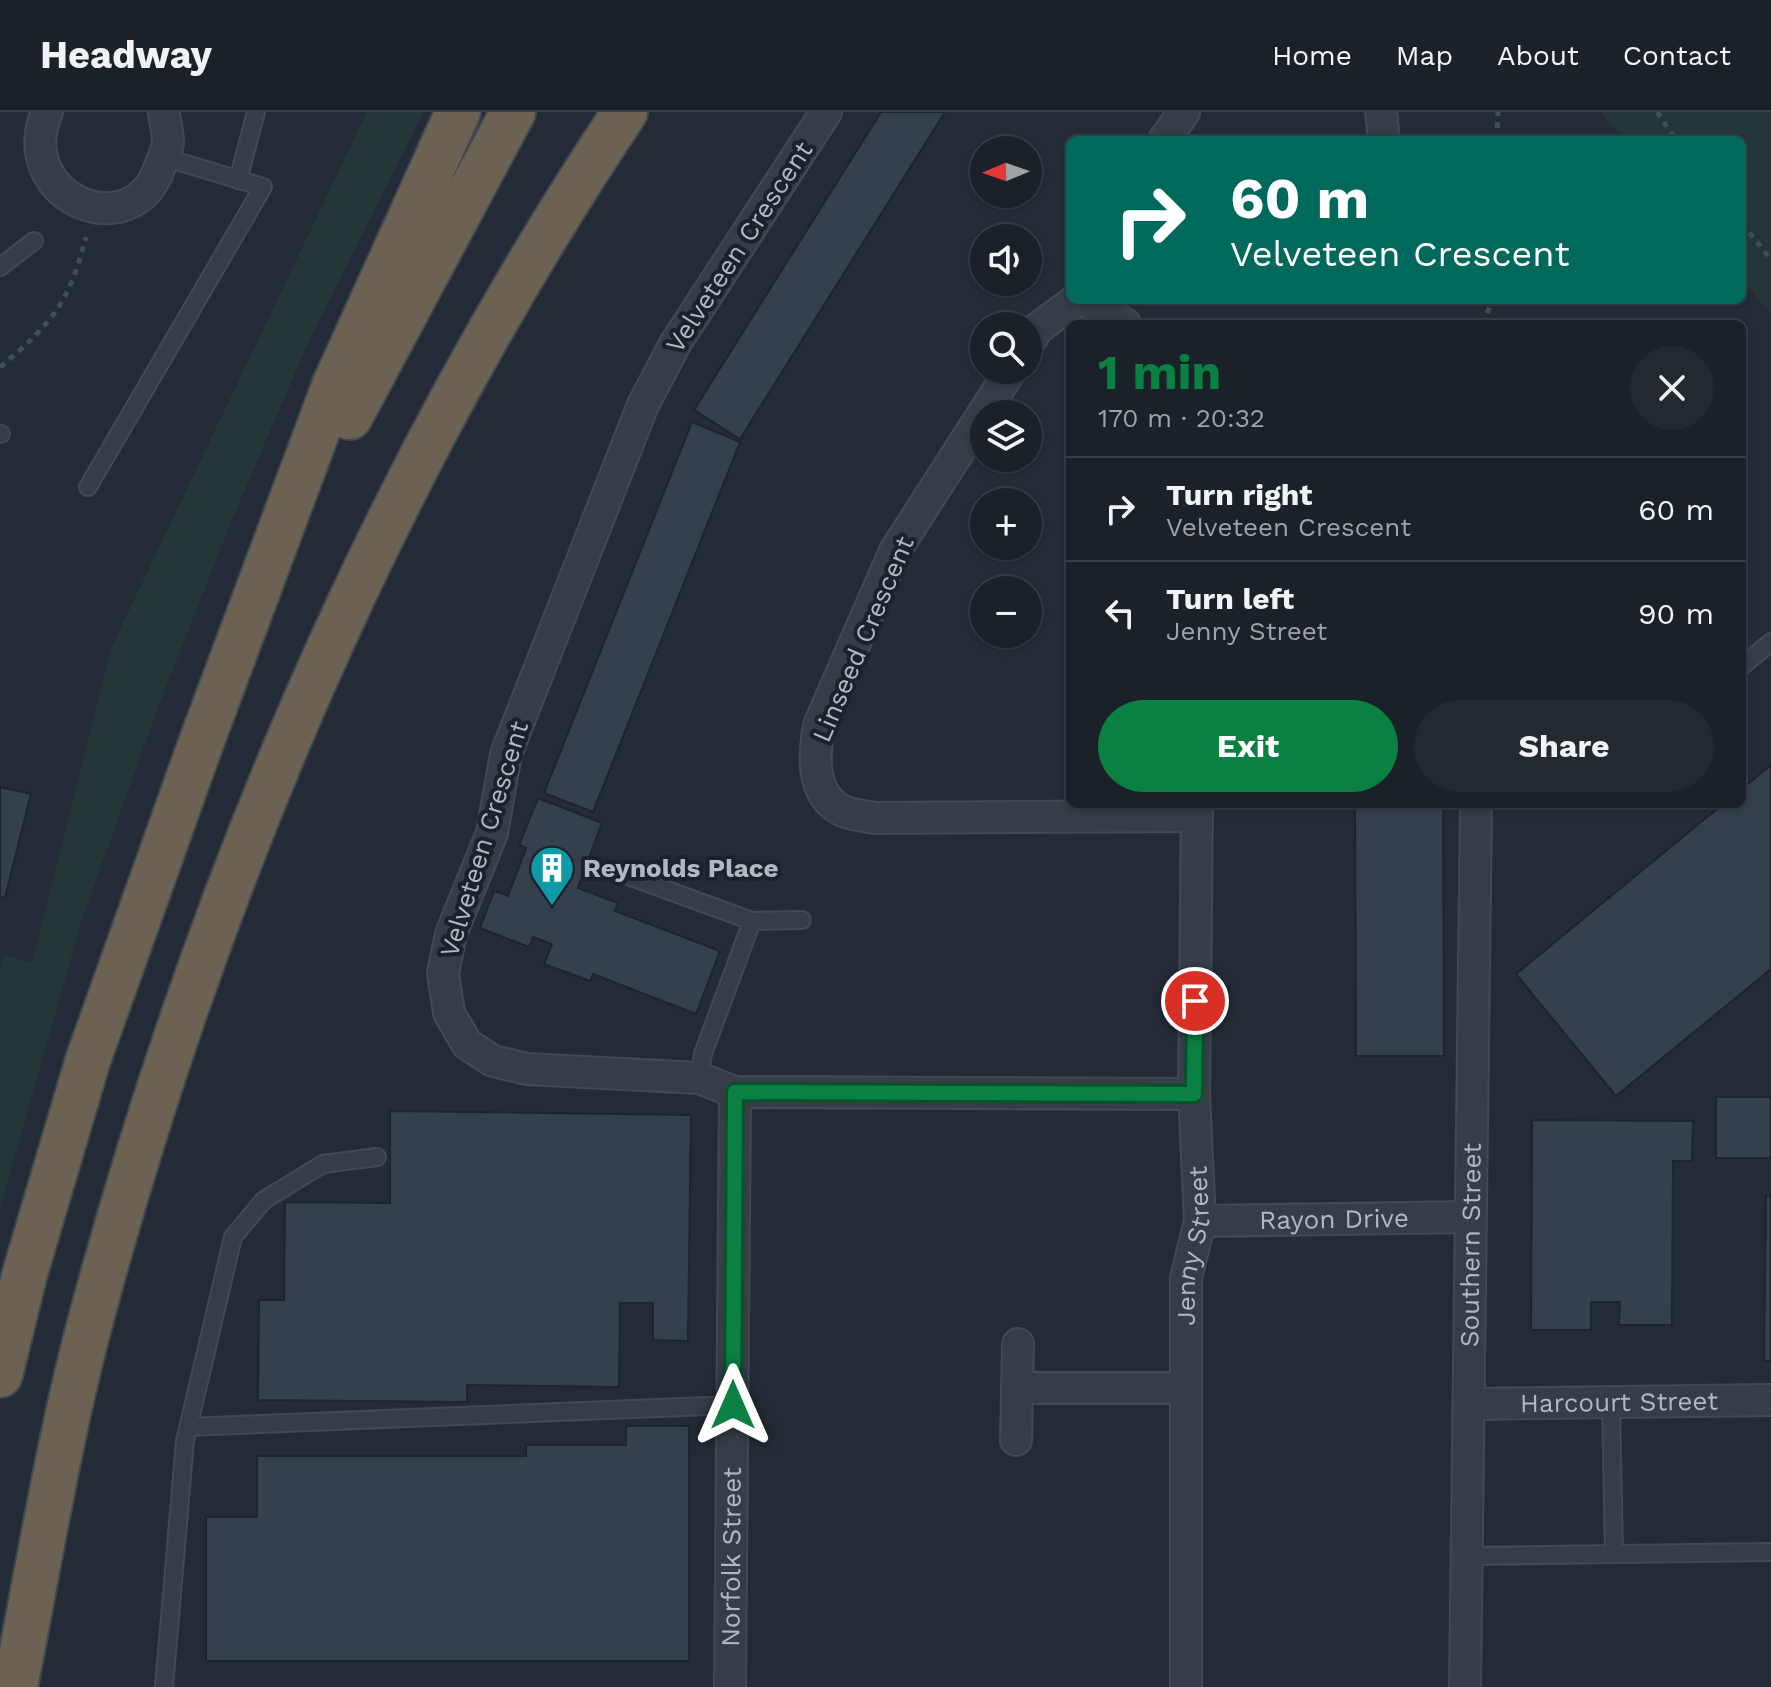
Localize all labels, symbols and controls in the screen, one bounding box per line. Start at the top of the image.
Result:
text: Headway [40,33,212,77]
text: Home [1272,39,1352,72]
text: Map [1396,39,1453,72]
text: About [1497,39,1579,72]
text: Contact [1623,39,1731,72]
street label: Velveteen Crescent [660,136,818,358]
north arrow [970,136,1042,208]
map controls [970,136,1042,648]
text: 60 m [1230,166,1369,232]
icon: right [1098,168,1202,272]
button: sound [970,224,1042,296]
text: Velveteen Crescent [1230,233,1569,275]
button: search [970,312,1042,384]
text: 1 min [1098,344,1221,401]
button: close [1630,346,1714,430]
button: layers [970,400,1042,472]
text: 170 m · 20:32 [1098,403,1265,433]
text: Turn right [1166,477,1312,512]
icon: right [1098,487,1142,531]
button: + [970,488,1042,560]
text: 60 m [1638,492,1714,527]
text: Velveteen Crescent [1166,512,1411,542]
street label: Linseed Crescent [806,532,920,746]
button: − [970,576,1042,648]
text: Turn left [1166,581,1294,616]
icon: left [1098,591,1142,635]
text: 90 m [1638,596,1714,631]
text: Jenny Street [1166,616,1327,646]
button: Exit [1098,700,1398,792]
button: Share [1414,700,1714,792]
street label: Velveteen Crescent [434,717,534,961]
building icon: Reynolds Place [528,844,576,907]
place label: Reynolds Place [583,853,779,883]
pin [1161,967,1229,1035]
icon: arrive [1173,979,1217,1023]
street label: Southern Street [1454,1143,1487,1347]
street label: Jenny Street [1171,1165,1216,1326]
street label: Rayon Drive [1259,1203,1409,1235]
position arrow [691,1363,775,1447]
street label: Harcourt Street [1520,1386,1718,1418]
street label: Norfolk Street [715,1467,747,1647]

